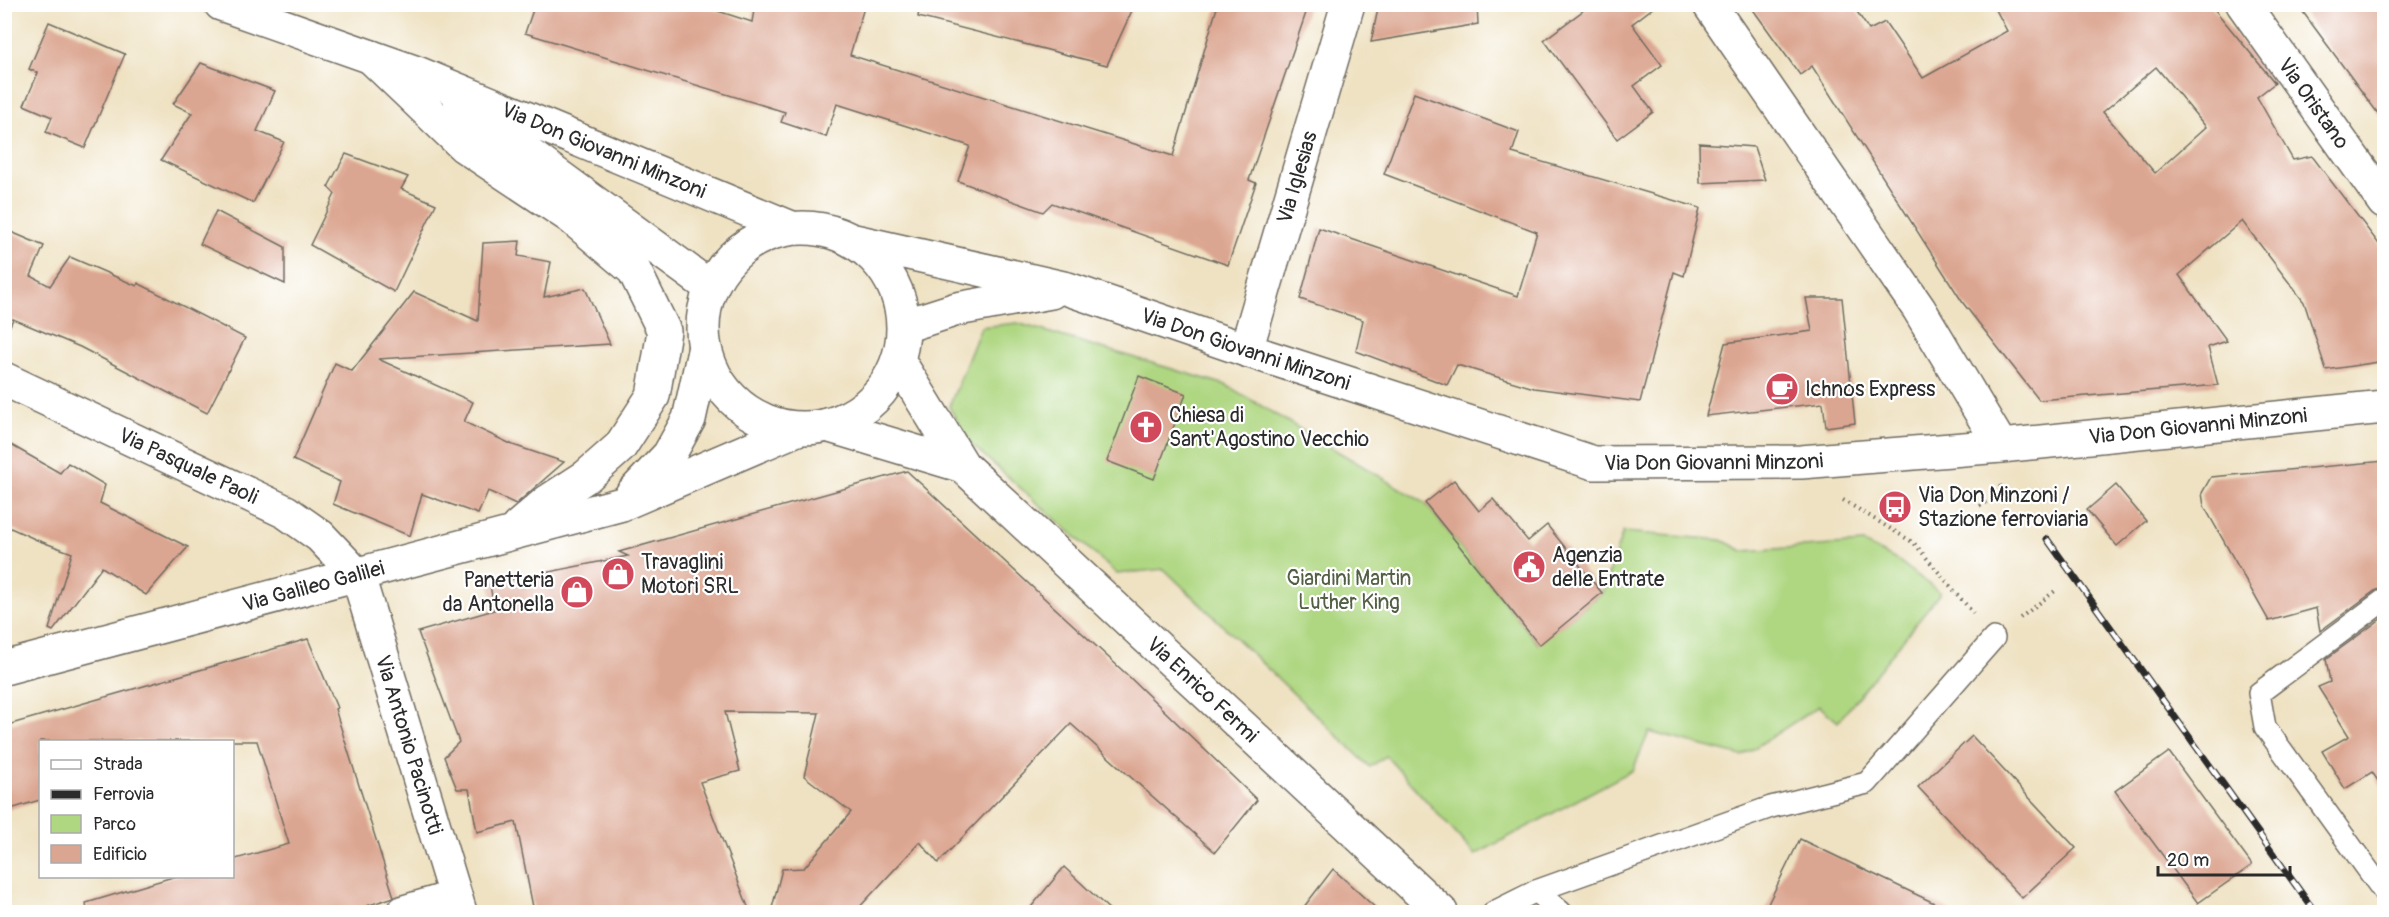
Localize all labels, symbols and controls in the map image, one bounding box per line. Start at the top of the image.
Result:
street label: Via Oristano [2272,53,2355,155]
street label: Via Don Giovanni Minzoni [497,96,710,205]
street label: Via Iglesias [1271,128,1324,227]
street label: Via Don Giovanni Minzoni [1137,302,1354,397]
cafe icon: Ichnos Express [1764,371,1800,407]
place label: Ichnos Express [1805,376,1936,403]
place label: Chiesa di Sant'Agostino Vecchio [1169,402,1369,453]
street label: Via Don Giovanni Minzoni [2088,402,2309,451]
church icon: Chiesa di Sant'Agostino Vecchio [1128,409,1164,445]
street label: Via Pasquale Paoli [114,422,263,511]
street label: Via Don Giovanni Minzoni [1604,447,1825,477]
place label: Via Don Minzoni / Stazione ferroviaria [1918,482,2088,533]
bus stop icon: Via Don Minzoni / Stazione ferroviaria [1877,489,1913,525]
place label: Agenzia delle Entrate [1552,542,1665,593]
place label: Travaglini Motori SRL [641,549,739,600]
public building icon: Agenzia delle Entrate [1511,549,1547,585]
street label: Via Galileo Galilei [239,555,388,618]
shop icon: Travaglini Motori SRL [600,556,636,592]
park label: Giardini Martin Luther King [1287,565,1411,616]
place label: Panetteria da Antonella [443,567,554,618]
shop icon: Panetteria da Antonella [559,574,595,610]
street label: Via Enrico Fermi [1141,631,1264,749]
street label: Via Antonio Pacinotti [369,652,449,838]
legend [39,740,234,878]
text: Strada [93,753,143,776]
text: Ferrovia [93,783,154,806]
text: Parco [93,813,136,836]
scale bar [2158,839,2290,877]
text: Edificio [93,843,147,866]
text: 20 m [2167,849,2209,872]

